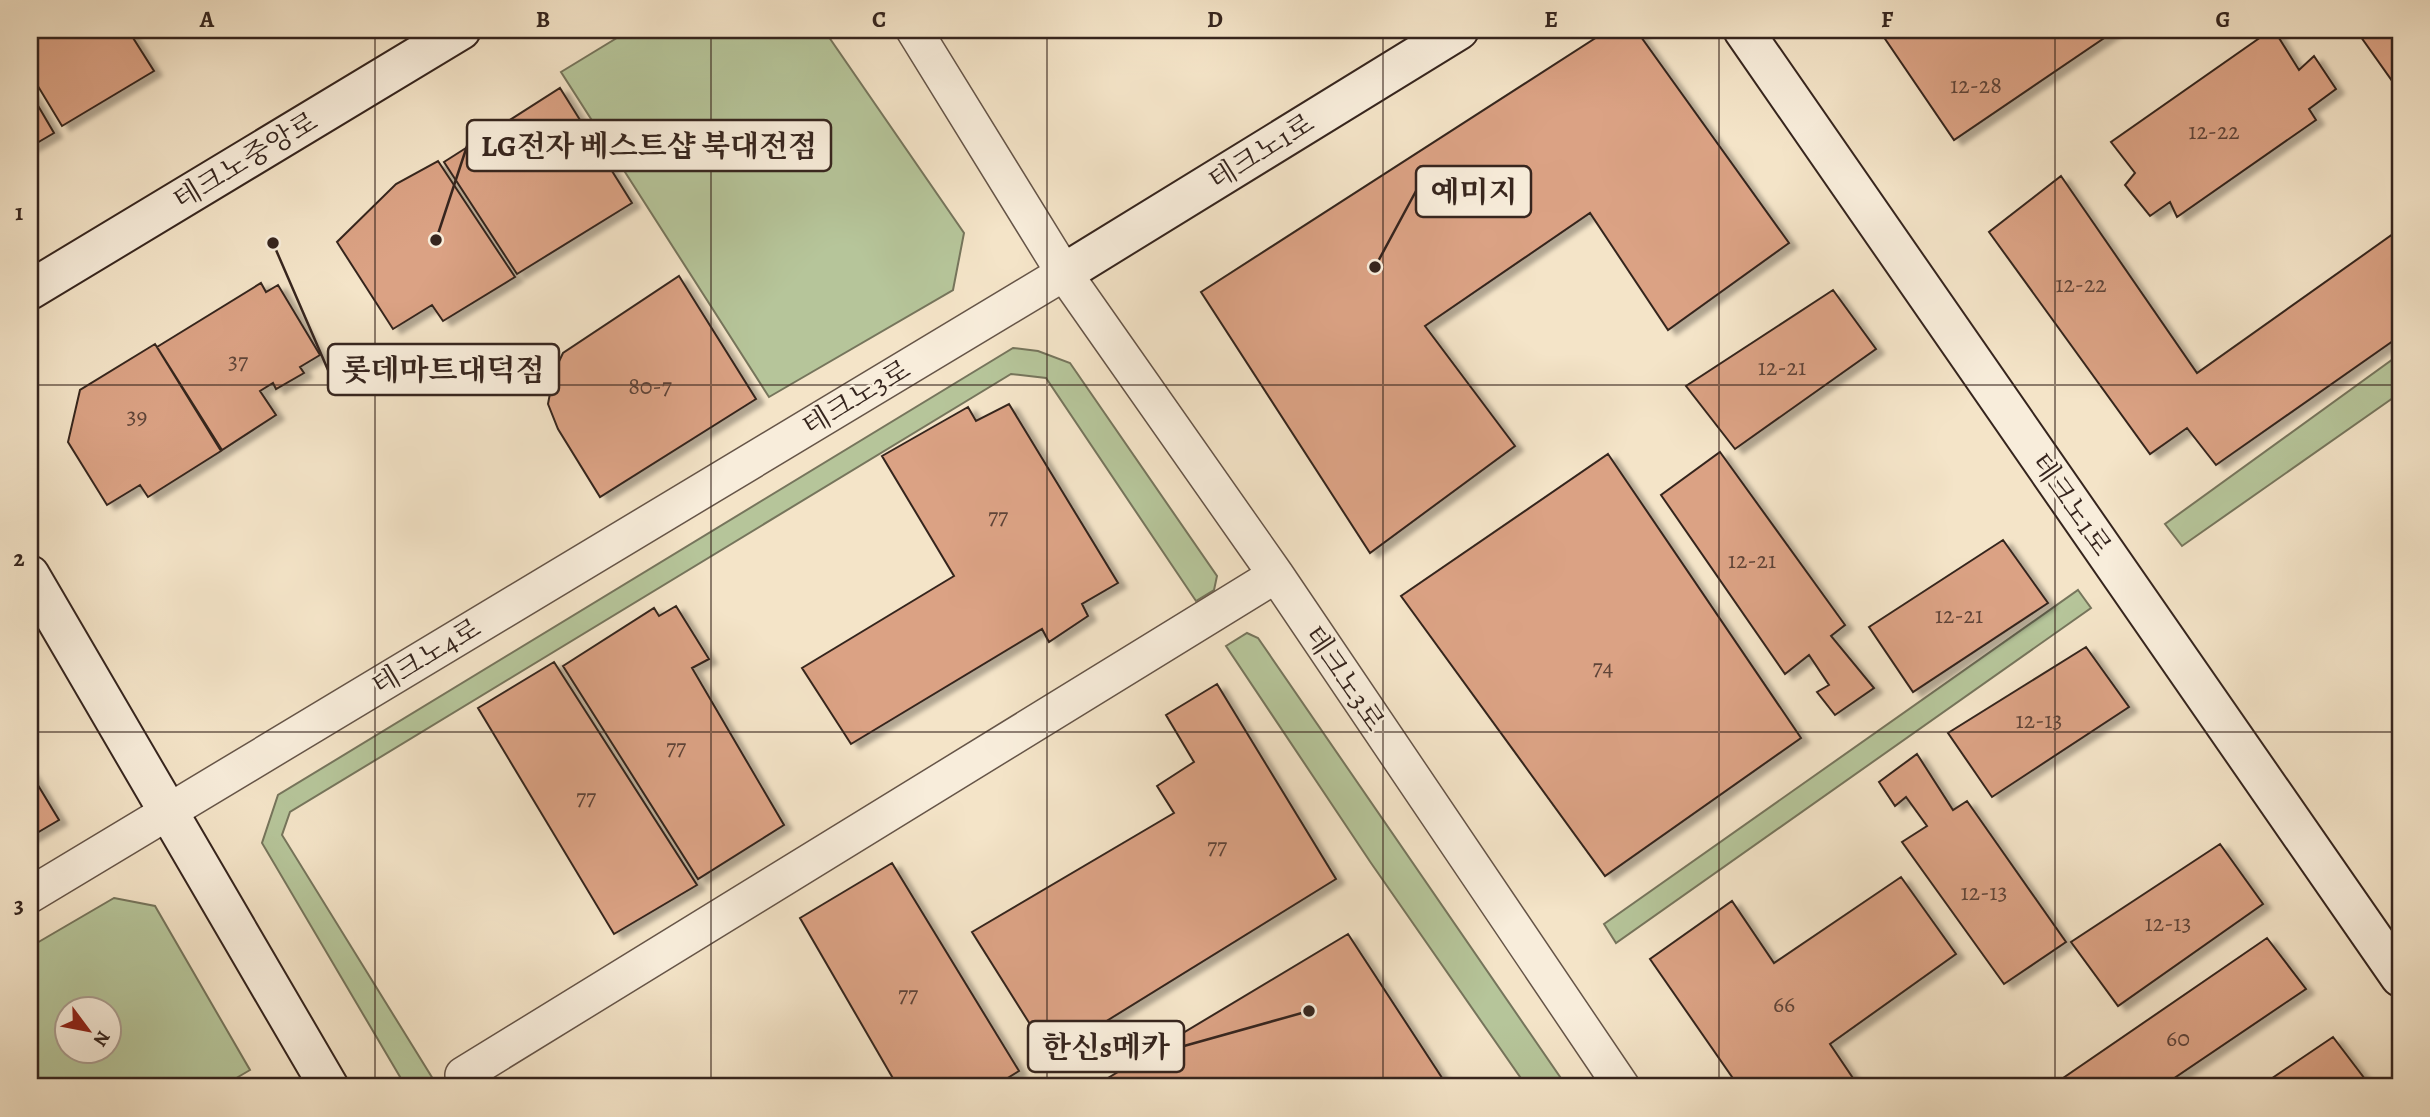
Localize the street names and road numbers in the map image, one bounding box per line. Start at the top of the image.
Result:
street label: 테크노중앙로 [166,103,325,219]
street label: 테크노1로 [1202,105,1322,199]
street label: 테크노3로 [795,351,918,445]
street label: 테크노1로 [2022,445,2121,564]
street label: 테크노4로 [365,609,488,704]
street label: 테크노3로 [1295,618,1393,739]

